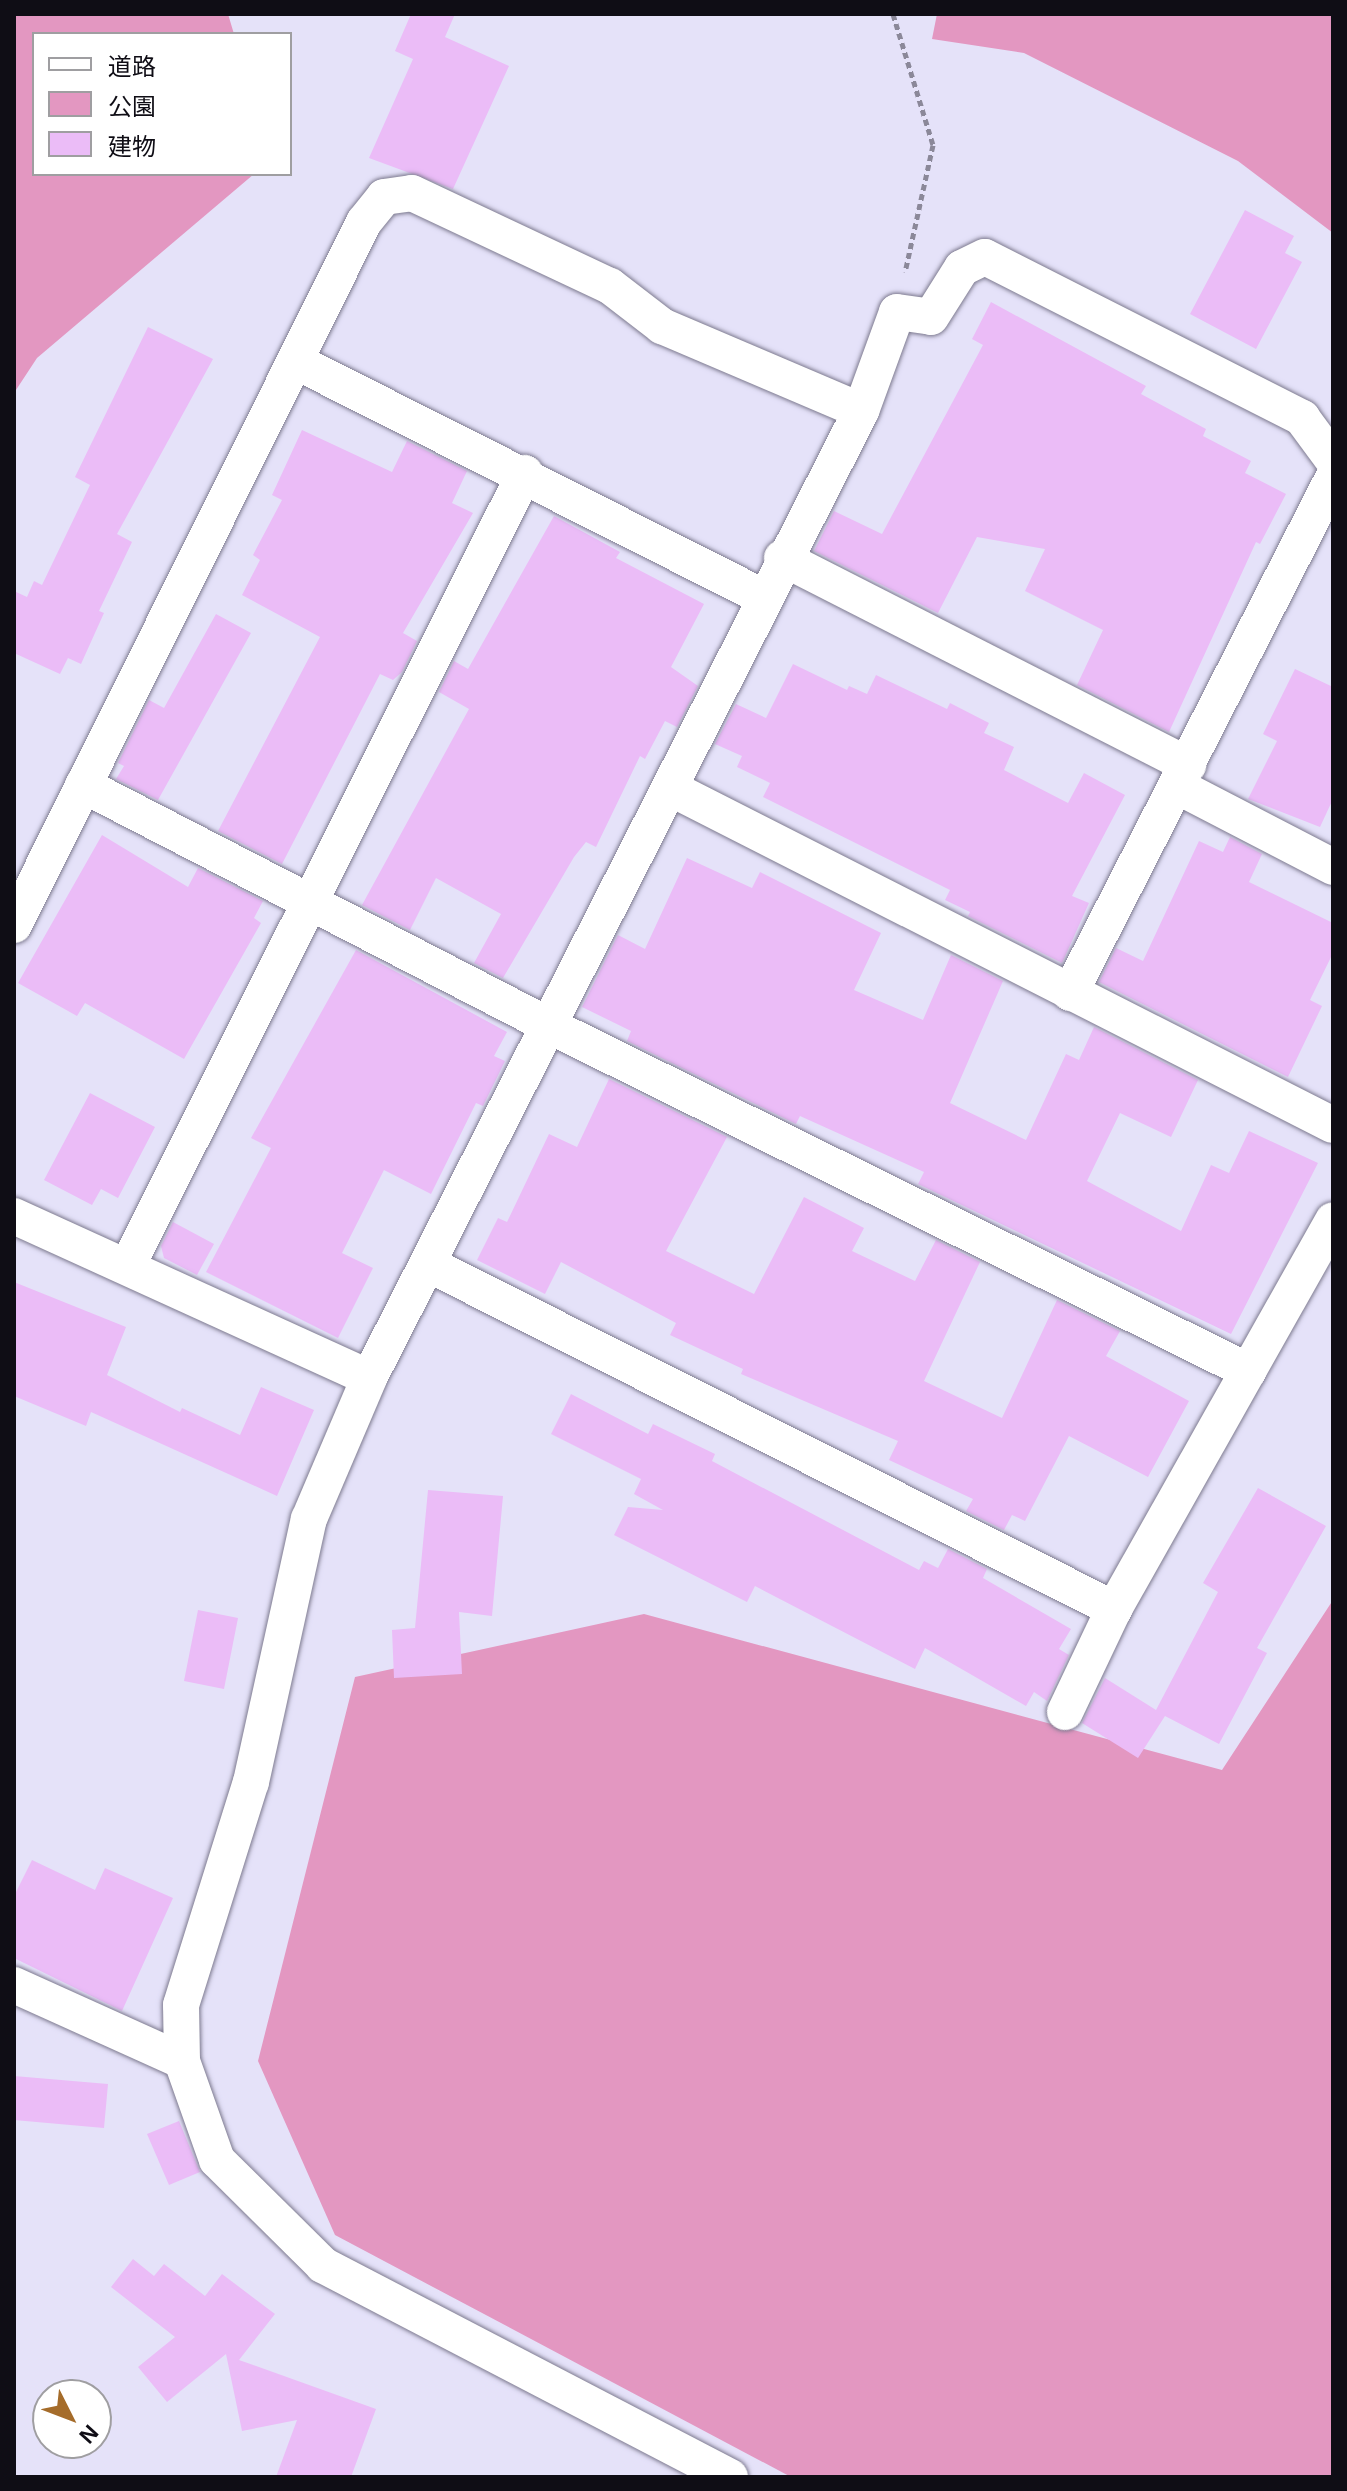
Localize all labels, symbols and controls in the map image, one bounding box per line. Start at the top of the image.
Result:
legend [32,32,292,176]
text: 道路 [108,53,156,80]
text: 公園 [108,93,156,120]
text: 建物 [108,133,156,160]
north arrow [32,2379,112,2459]
text: N [74,2420,103,2448]

